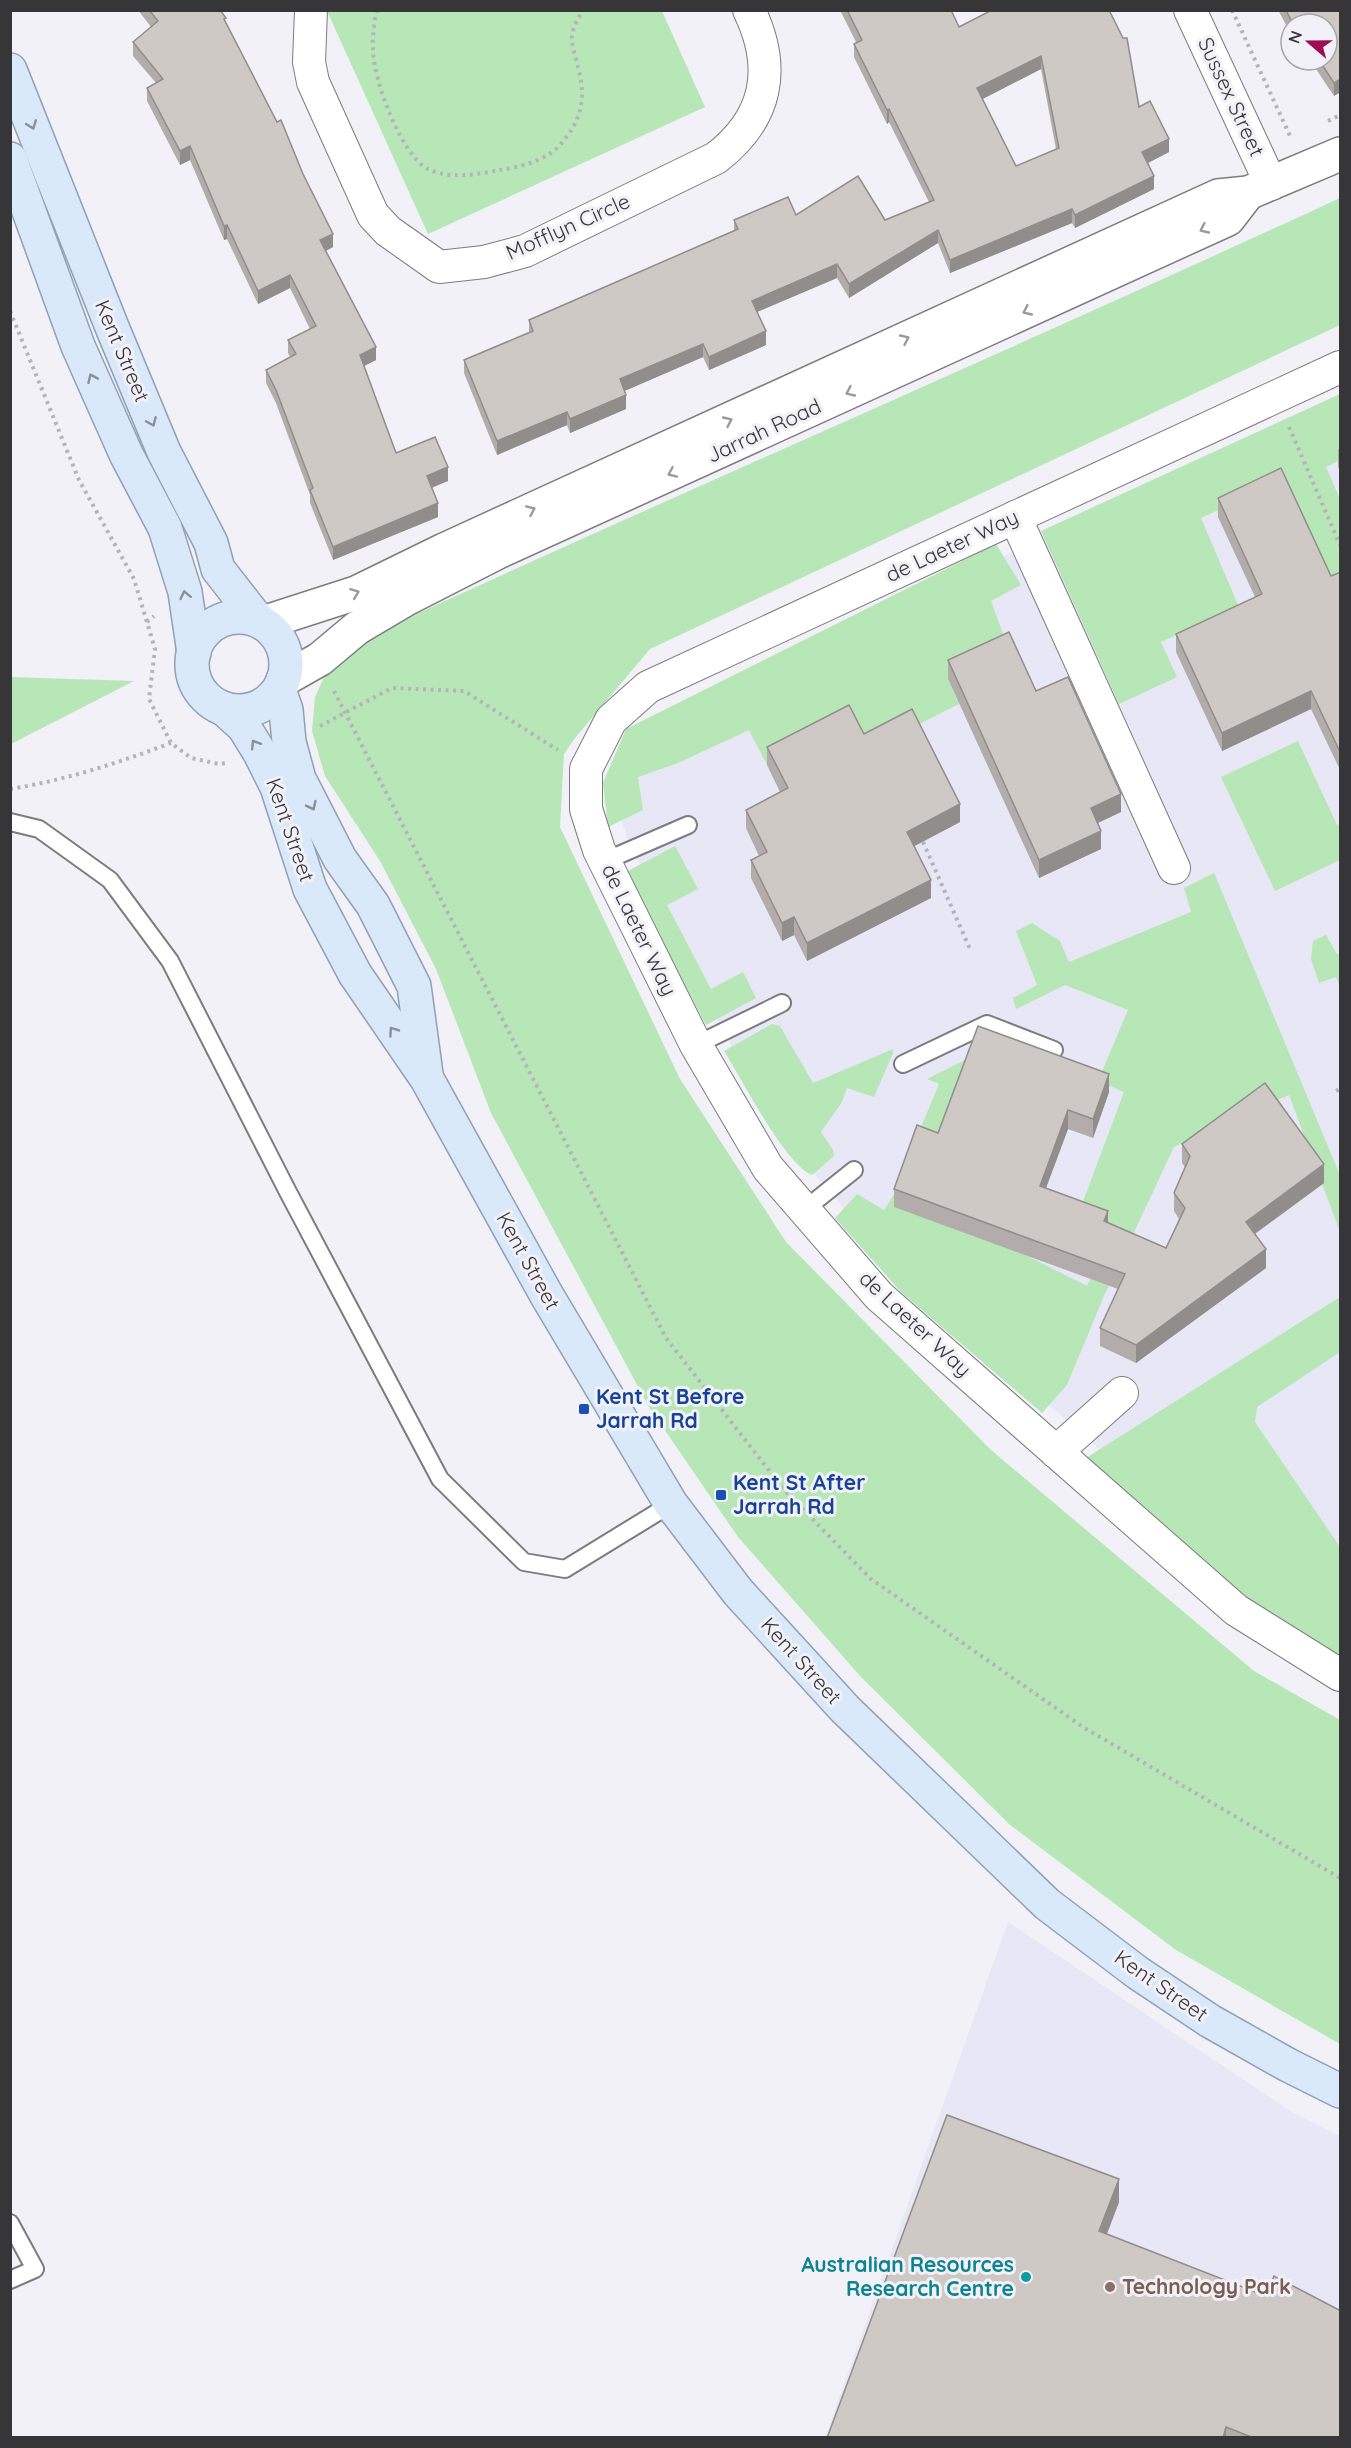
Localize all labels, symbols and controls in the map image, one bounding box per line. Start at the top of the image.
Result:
north arrow [1279,12,1339,72]
text: N [1283,28,1306,46]
street label: Sussex Street [1193,33,1271,160]
one-way arrow [25,118,37,129]
street label: Mofflyn Circle [502,187,634,265]
one-way arrow [1200,222,1211,234]
street label: Kent Street [90,296,156,405]
one-way arrow [1022,303,1033,315]
one-way arrow [899,335,910,347]
one-way arrow [87,373,99,384]
one-way arrow [845,384,856,396]
street label: Jarrah Road [702,392,825,468]
one-way arrow [145,416,157,427]
one-way arrow [721,416,732,428]
one-way arrow [668,465,679,477]
street label: de Laeter Way [881,503,1022,587]
one-way arrow [525,505,536,517]
one-way arrow [349,588,360,600]
one-way arrow [179,590,192,600]
one-way arrow [251,740,262,751]
street label: Kent Street [261,774,321,885]
one-way arrow [304,799,316,810]
street label: de Laeter Way [597,859,683,1000]
one-way arrow [389,1027,400,1038]
street label: Kent Street [491,1207,566,1314]
street label: de Laeter Way [854,1265,977,1382]
place label: Kent St Before Jarrah Rd [596,1383,745,1433]
marker: Kent St Before Jarrah Rd [577,1402,591,1416]
place label: Kent St After Jarrah Rd [733,1469,865,1519]
marker: Kent St After Jarrah Rd [714,1488,728,1502]
street label: Kent Street [756,1612,848,1709]
street label: Kent Street [1110,1944,1213,2027]
place label: Australian Resources Research Centre [801,2251,1014,2301]
marker: Australian Resources Research Centre [1019,2270,1033,2284]
place label: Technology Park [1122,2273,1291,2299]
marker: Technology Park [1103,2280,1117,2294]

